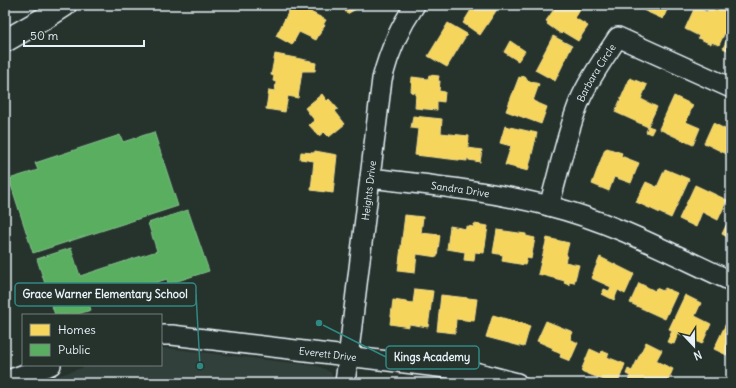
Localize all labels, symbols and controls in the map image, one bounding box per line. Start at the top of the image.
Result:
scale bar [24,22,144,48]
text: 50 m [30,28,59,43]
street label: Barbara Circle [574,42,619,104]
street label: Heights Drive [359,160,379,221]
street label: Sandra Drive [430,179,490,200]
callout: Grace Warner Elementary School [15,283,196,306]
text: Grace Warner Elementary School [22,287,188,302]
legend [22,314,162,366]
text: Homes [58,322,96,337]
north arrow [674,326,714,366]
text: Public [58,342,90,357]
street label: Everett Drive [298,344,357,364]
callout: Kings Academy [386,346,479,369]
text: N [692,347,704,363]
text: Kings Academy [394,350,470,365]

